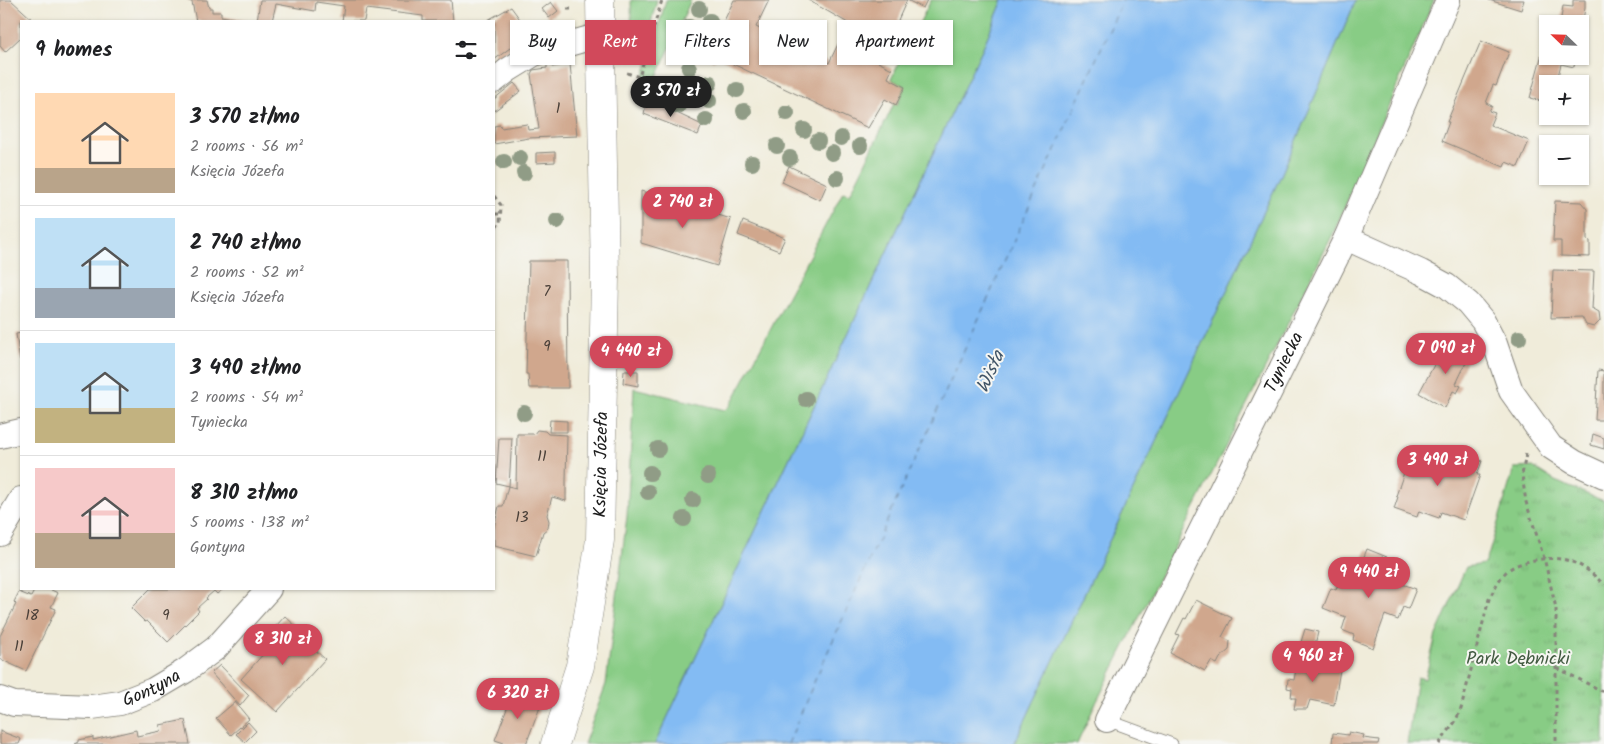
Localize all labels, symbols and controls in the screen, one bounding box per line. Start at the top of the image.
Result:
north arrow [1539,15,1589,65]
map controls [1539,15,1589,185]
chip: Buy [510,20,575,65]
chip: Rent [585,20,656,65]
chip: Filters [666,20,749,65]
chip: New [759,20,827,65]
chip: Apartment [837,20,953,65]
text: 9 homes [35,34,112,67]
icon: filters [452,36,480,64]
button: + [1539,75,1589,125]
pin: 3 570 zł [619,76,723,118]
text: 3 570 zł [642,79,700,104]
house number: 1 [556,97,561,121]
text: 3 570 zł/mo [190,101,300,134]
icon: home [75,113,135,173]
text: 2 rooms · 56 m² [190,134,303,159]
button: − [1539,135,1589,185]
text: Księcia Józefa [190,159,284,184]
pin: 2 740 zł [631,186,735,229]
text: 2 740 zł [653,190,713,215]
text: 2 740 zł/mo [190,227,301,260]
icon: home [75,238,135,298]
text: 2 rooms · 52 m² [190,260,304,285]
house number: 7 [544,280,552,304]
text: Księcia Józefa [190,285,284,310]
street label: Tyniecka [1257,327,1312,398]
pin: 7 090 zł [1394,332,1498,375]
house number: 9 [543,335,551,359]
pin: 4 440 zł [579,336,683,378]
text: 7 090 zł [1417,336,1475,361]
text: 4 440 zł [601,339,661,364]
water label: Wisła [968,345,1014,398]
text: 3 490 zł/mo [190,352,301,385]
icon: home [75,363,135,423]
text: 2 rooms · 54 m² [190,385,303,410]
text: Tyniecka [190,410,248,435]
street label: Księcia Józefa [586,411,617,518]
pin: 3 490 zł [1386,444,1490,487]
house number: 11 [537,445,547,469]
text: 3 490 zł [1408,448,1468,473]
text: 8 310 zł/mo [190,477,298,510]
icon: home [75,488,135,548]
house number: 13 [515,506,529,530]
text: 5 rooms · 138 m² [190,510,309,535]
text: Gontyna [190,535,245,560]
pin: 9 440 zł [1317,556,1421,599]
text: 9 440 zł [1339,560,1399,585]
house number: 18 [25,604,40,628]
house number: 9 [162,604,170,628]
pin: 8 310 zł [231,624,335,666]
text: 8 310 zł [254,627,312,652]
house number: 11 [14,635,24,659]
pin: 4 960 zł [1261,640,1365,683]
text: 4 960 zł [1283,644,1343,669]
park label: Park Dębnicki [1466,645,1570,674]
street label: Gontyna [118,662,187,715]
pin: 6 320 zł [466,678,570,720]
text: 6 320 zł [487,681,549,706]

